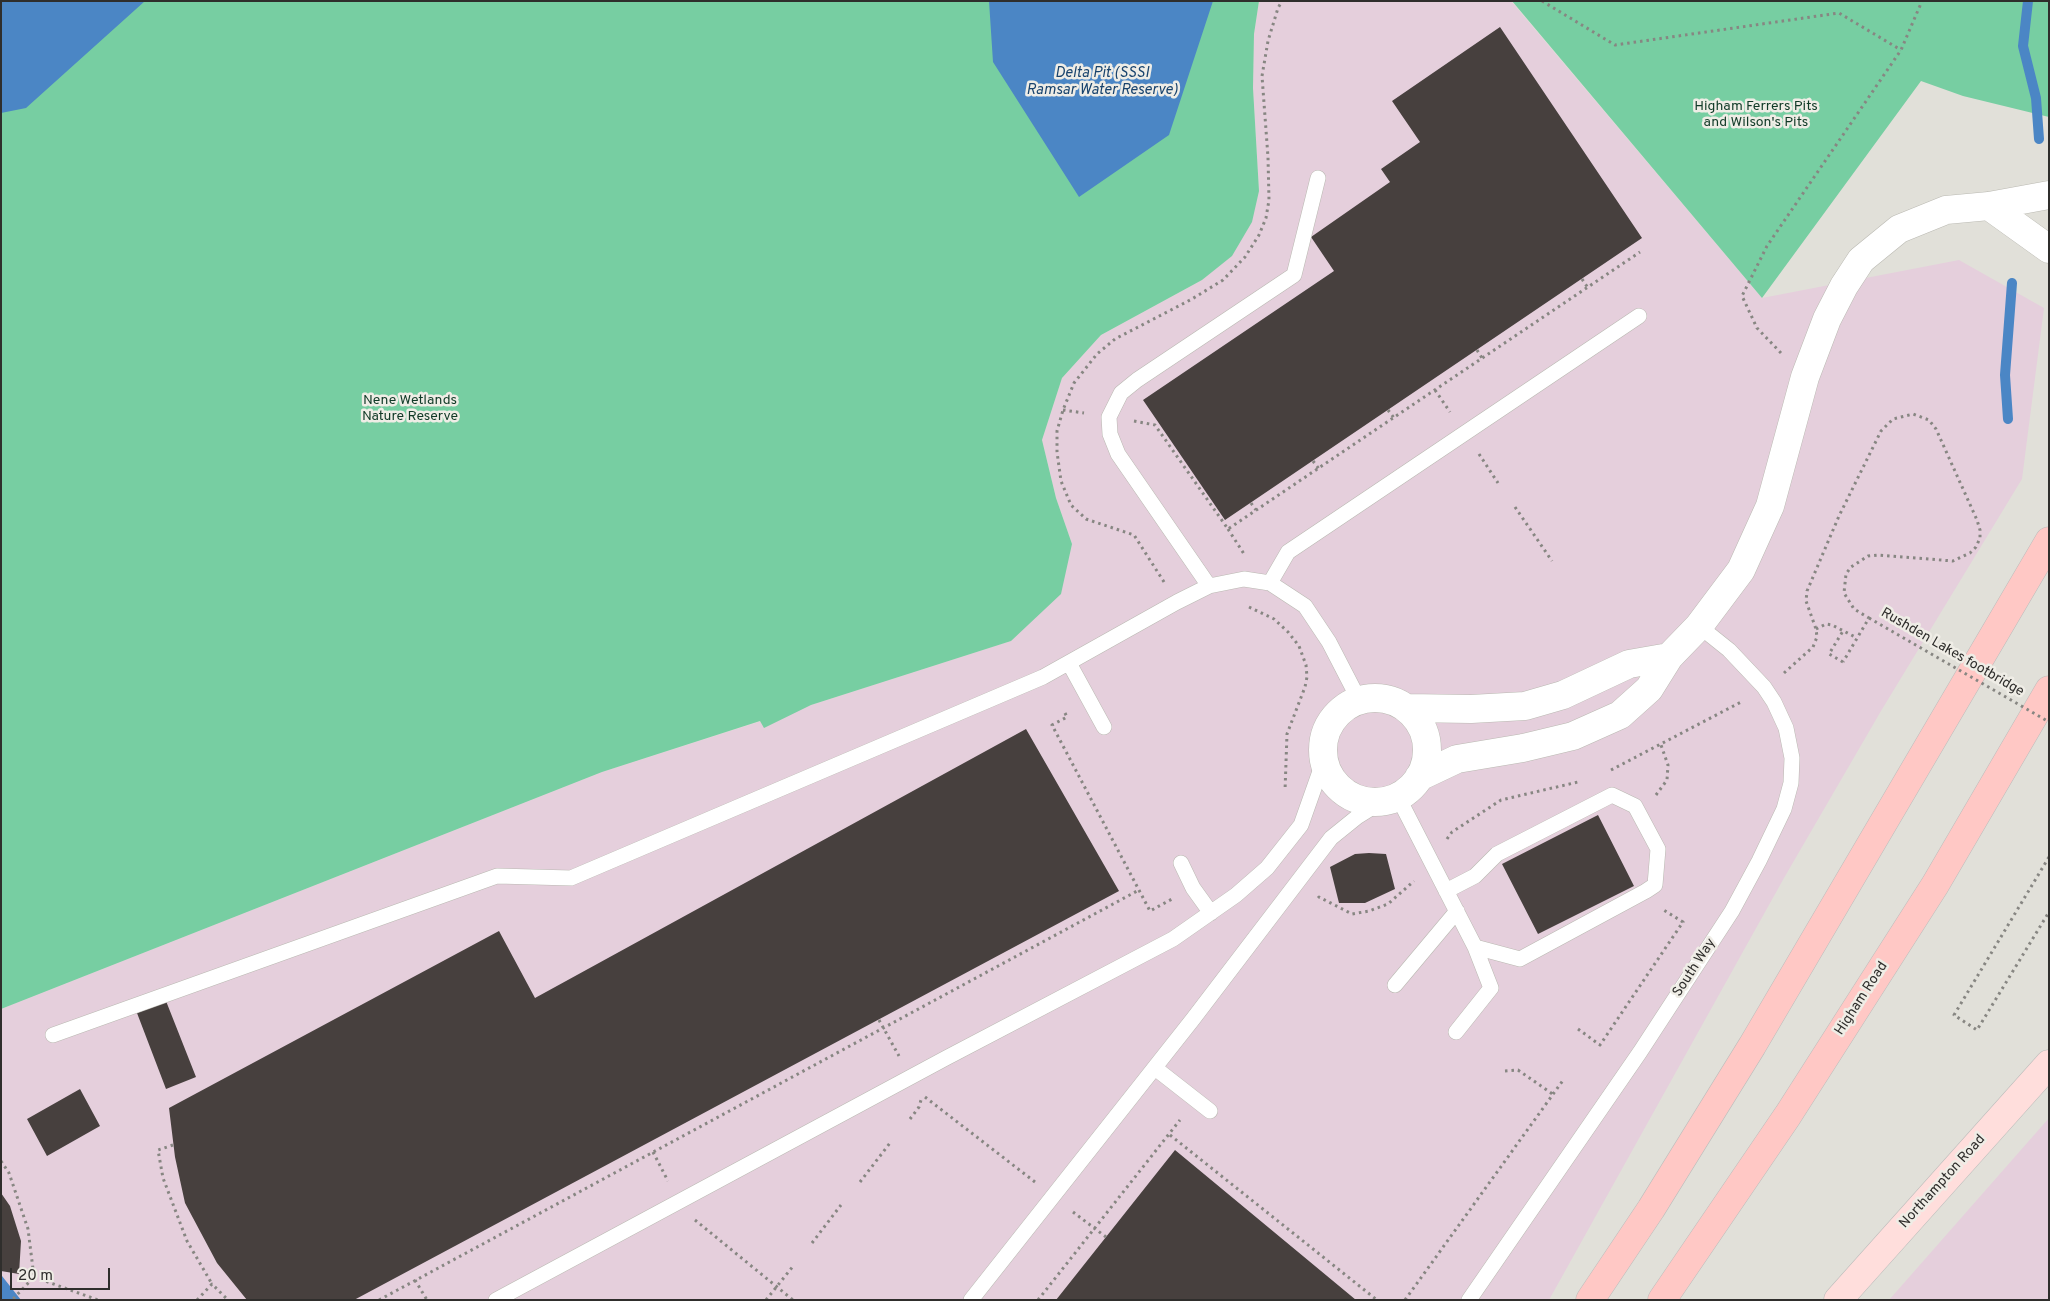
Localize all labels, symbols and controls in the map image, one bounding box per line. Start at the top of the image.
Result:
water label: Delta Pit (SSSI Ramsar Water Reserve) [1026,65,1178,100]
park label: Higham Ferrers Pits and Wilson's Pits [1694,99,1818,132]
park label: Nene Wetlands Nature Reserve [362,393,458,426]
street label: Rushden Lakes footbridge [1877,605,2027,701]
street label: South Way [1670,936,1720,1000]
street label: Higham Road [1832,959,1892,1039]
street label: Northampton Road [1897,1132,1989,1232]
scale bar [12,1258,112,1290]
text: 20 m [18,1267,53,1286]

